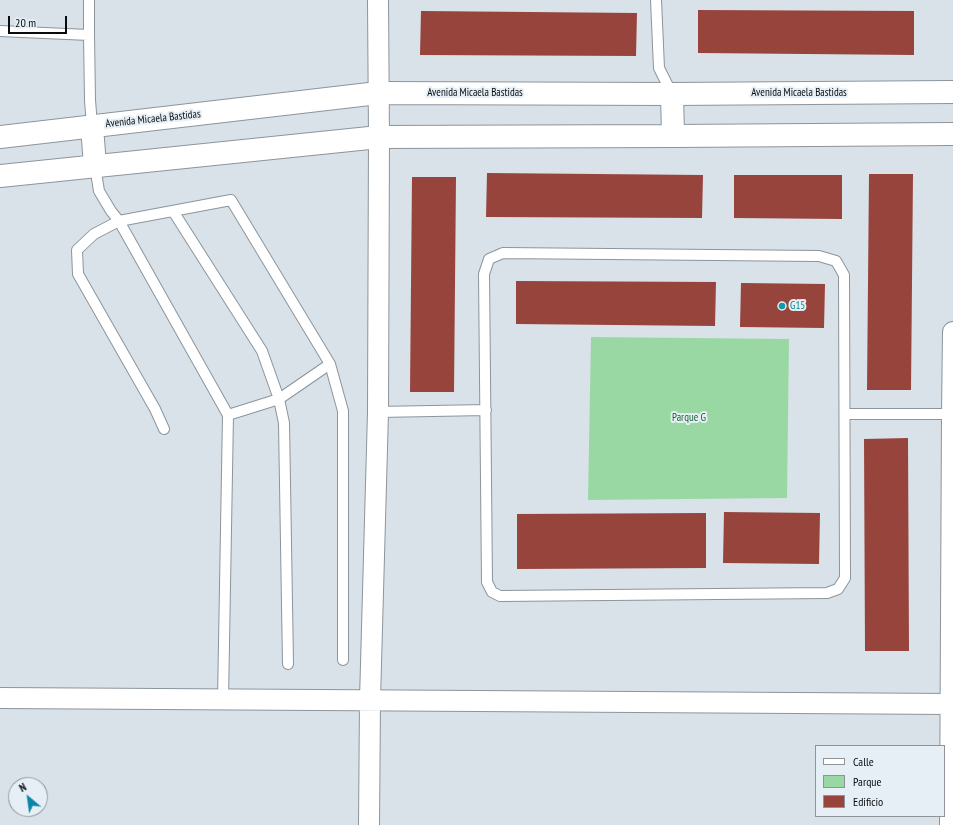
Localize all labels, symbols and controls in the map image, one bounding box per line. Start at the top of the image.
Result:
scale bar [10,8,69,34]
text: 20 m [15,15,36,30]
street label: Avenida Micaela Bastidas [427,86,523,100]
street label: Avenida Micaela Bastidas [751,86,847,100]
street label: Avenida Micaela Bastidas [105,107,201,131]
place label: G15 [790,299,805,313]
marker: G15 [777,301,787,311]
park label: Parque G [672,411,706,425]
legend [815,745,945,817]
text: Calle [853,754,874,769]
text: Parque [853,774,882,789]
north arrow [8,777,48,817]
text: N [17,780,29,795]
text: Edificio [853,794,883,809]

